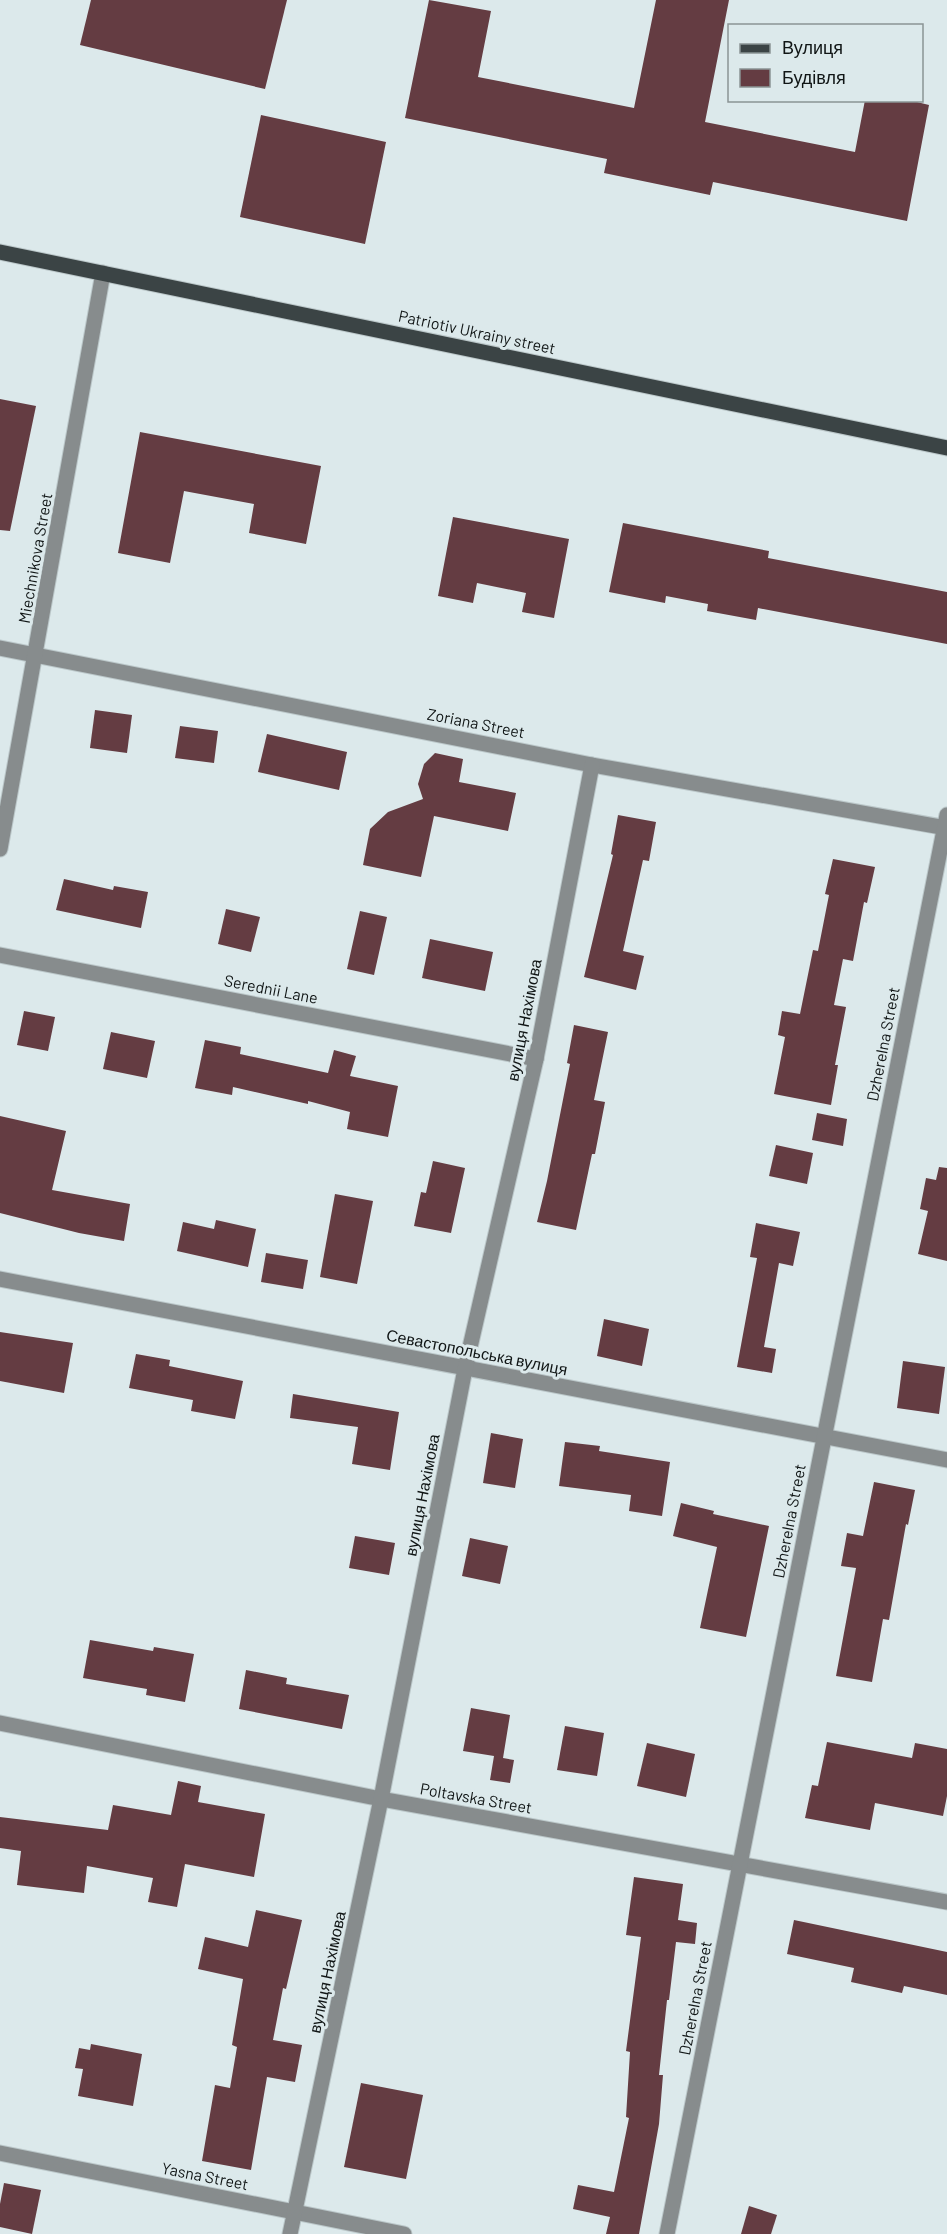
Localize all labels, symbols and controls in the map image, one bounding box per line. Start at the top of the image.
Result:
legend [728,24,923,102]
text: Вулиця [782,36,843,58]
text: Будівля [782,66,846,88]
street label: Patriotiv Ukrainy street [397,306,557,357]
street label: Miechnikova Street [14,491,55,625]
street label: Zoriana Street [426,704,527,741]
street label: вулиця Нахімова [502,957,545,1083]
street label: Serednii Lane [223,970,320,1007]
street label: Dzherelna Street [862,985,903,1102]
street label: Севастопольська вулиця [385,1325,569,1378]
street label: вулиця Нахімова [400,1432,443,1558]
street label: Dzherelna Street [768,1462,809,1579]
street label: Poltavska Street [419,1778,533,1817]
street label: вулиця Нахімова [304,1909,349,2035]
street label: Dzherelna Street [674,1939,715,2056]
street label: Yasna Street [160,2158,250,2193]

